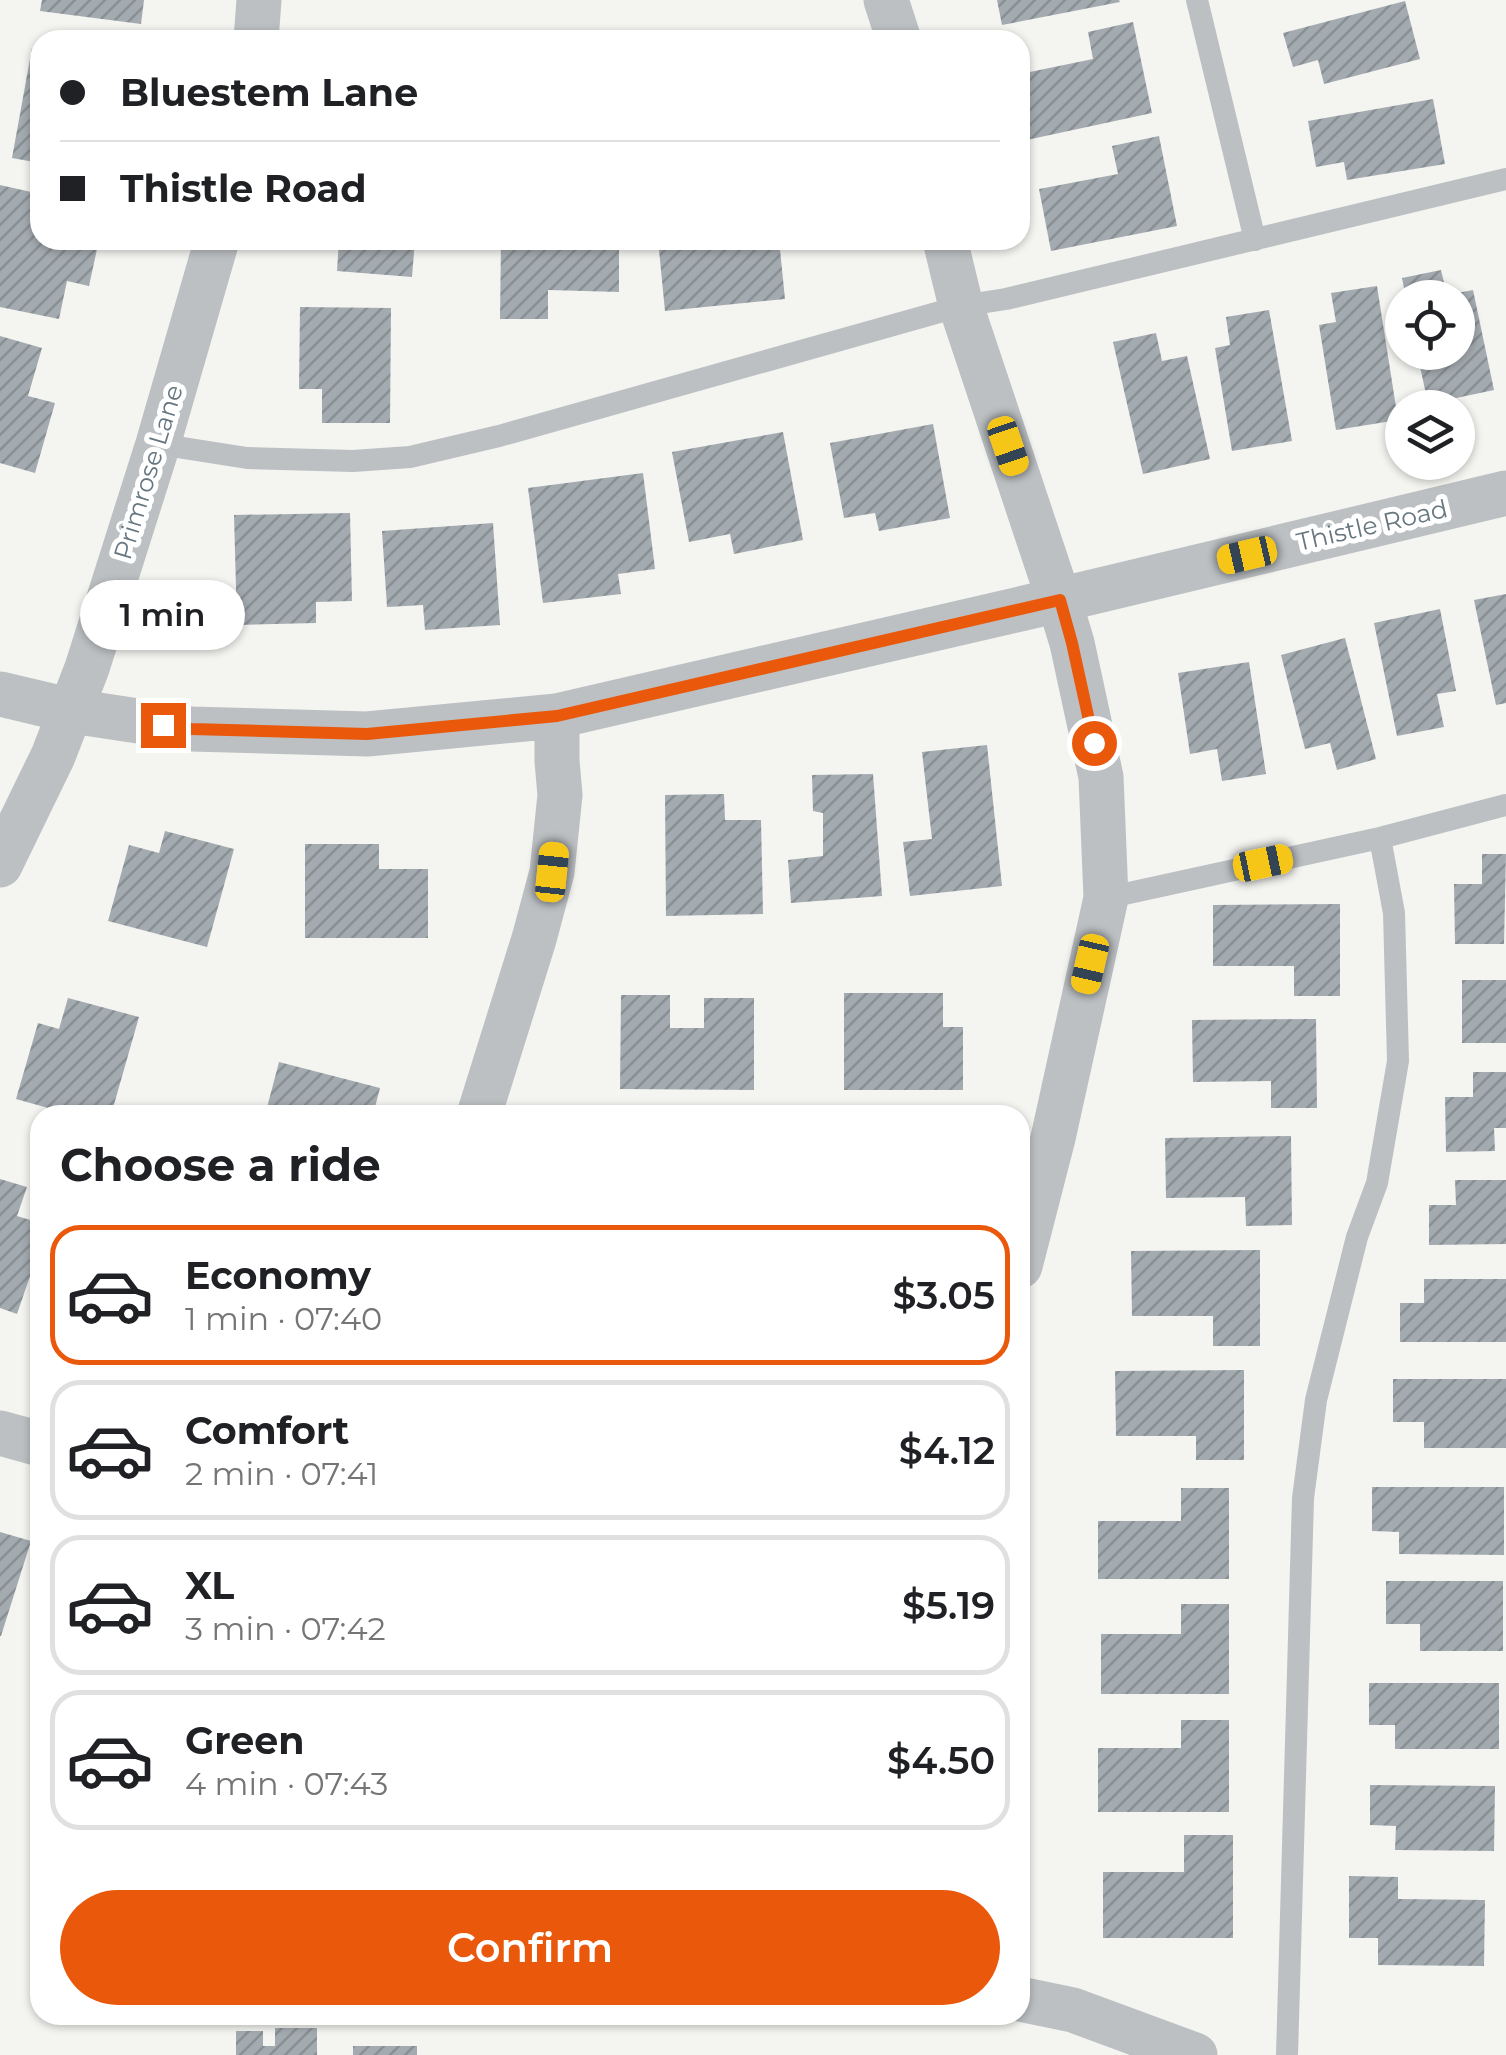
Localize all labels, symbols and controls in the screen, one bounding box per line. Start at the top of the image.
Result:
text: Bluestem Lane [120,69,418,116]
text: Thistle Road [120,165,366,212]
map controls [1385,280,1475,480]
button: locate [1385,280,1475,370]
street label: Primrose Lane [107,381,189,563]
button: layers [1385,390,1475,480]
car [984,413,1032,479]
street label: Thistle Road [1294,493,1450,557]
car [1214,534,1280,576]
callout: 1 min [80,580,246,650]
text: 1 min [120,595,205,634]
route end [141,703,186,748]
route start [1072,721,1117,766]
car [534,841,570,903]
car [1231,842,1295,884]
car [1069,931,1111,997]
text: Choose a ride [60,1137,381,1192]
icon: car [65,1250,155,1340]
text: Economy [185,1252,371,1299]
text: $3.05 [893,1272,995,1319]
text: 1 min · 07:40 [185,1299,382,1338]
icon: car [65,1405,155,1495]
text: Comfort [185,1407,349,1454]
text: $4.12 [899,1427,995,1474]
text: 2 min · 07:41 [185,1454,378,1493]
icon: car [65,1560,155,1650]
text: XL [185,1562,234,1609]
text: $5.19 [902,1582,995,1629]
text: 3 min · 07:42 [185,1609,386,1648]
icon: car [65,1715,155,1805]
text: Green [185,1717,305,1764]
text: $4.50 [887,1737,995,1784]
text: 4 min · 07:43 [185,1764,388,1803]
button: Confirm [60,1890,1000,2005]

